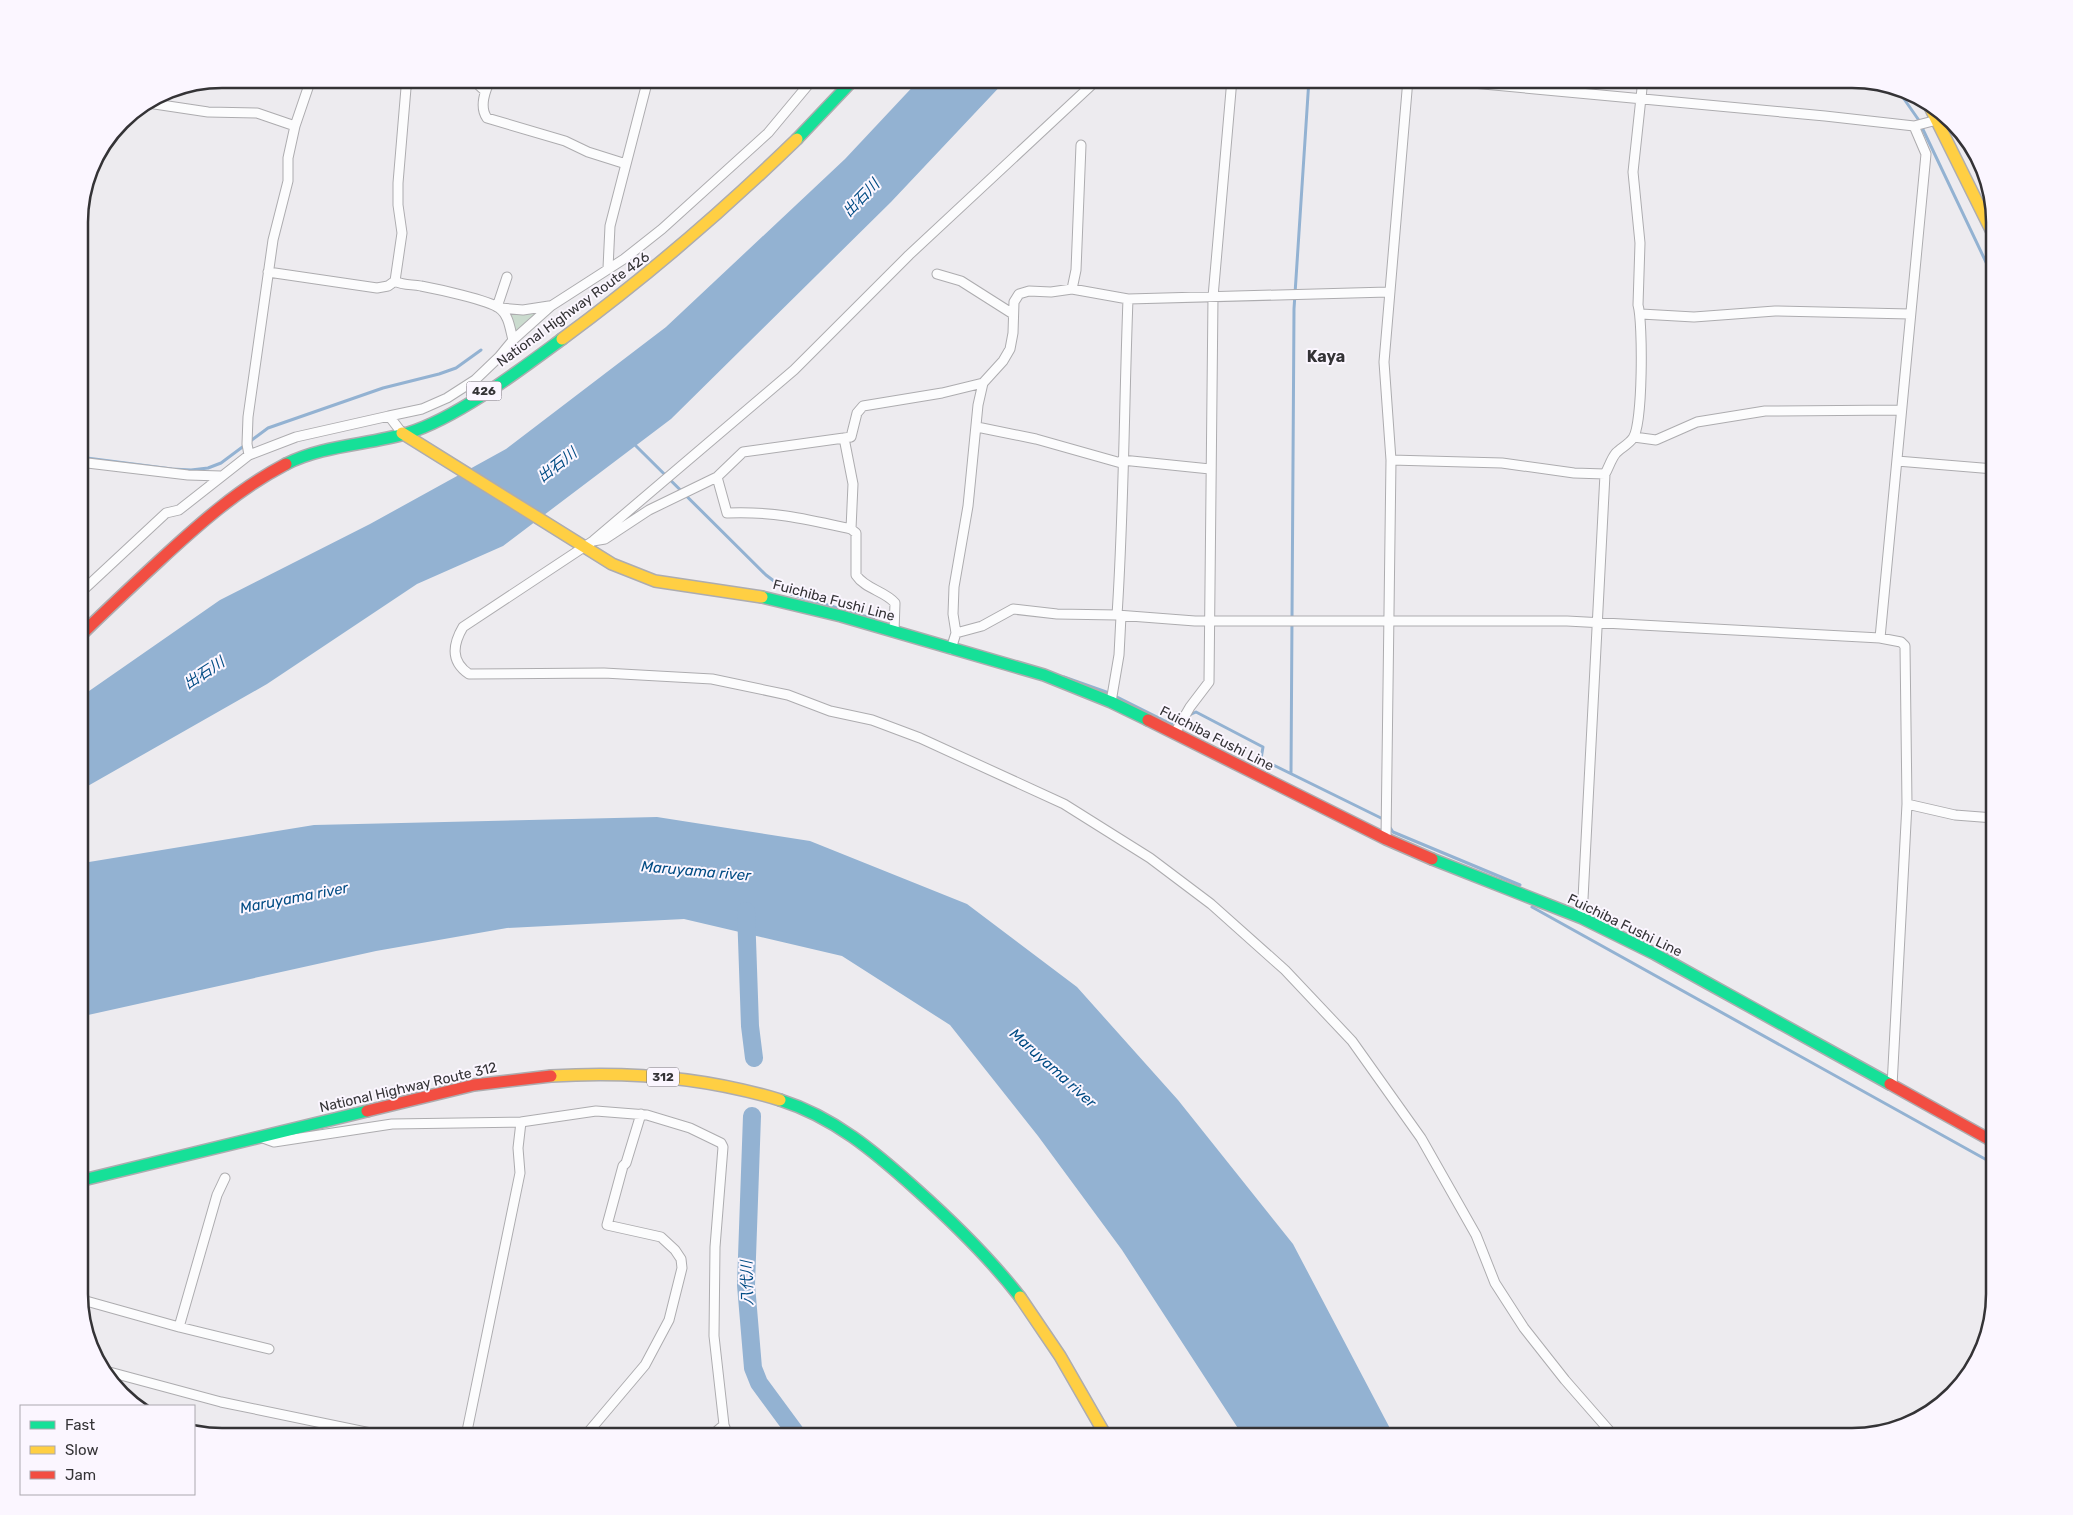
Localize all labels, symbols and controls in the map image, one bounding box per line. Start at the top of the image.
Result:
water label: 出石川 [839,174,884,220]
street label: National Highway Route 426 [494,248,653,371]
district label: Kaya [1307,347,1345,366]
road number: 426 [466,382,502,401]
water label: 出石川 [534,443,582,486]
street label: Fuichiba Fushi Line [771,576,897,625]
water label: 出石川 [180,652,229,693]
street label: Fuichiba Fushi Line [1157,702,1277,775]
water label: Maruyama river [640,857,753,885]
water label: Maruyama river [238,878,351,917]
street label: Fuichiba Fushi Line [1565,890,1685,961]
water label: Maruyama river [1006,1025,1101,1112]
street label: National Highway Route 312 [318,1059,498,1116]
road number: 312 [647,1068,679,1086]
water label: 八代川 [738,1258,756,1306]
legend [20,1405,195,1495]
text: Fast [65,1416,95,1434]
text: Slow [65,1441,98,1459]
text: Jam [65,1466,96,1484]

